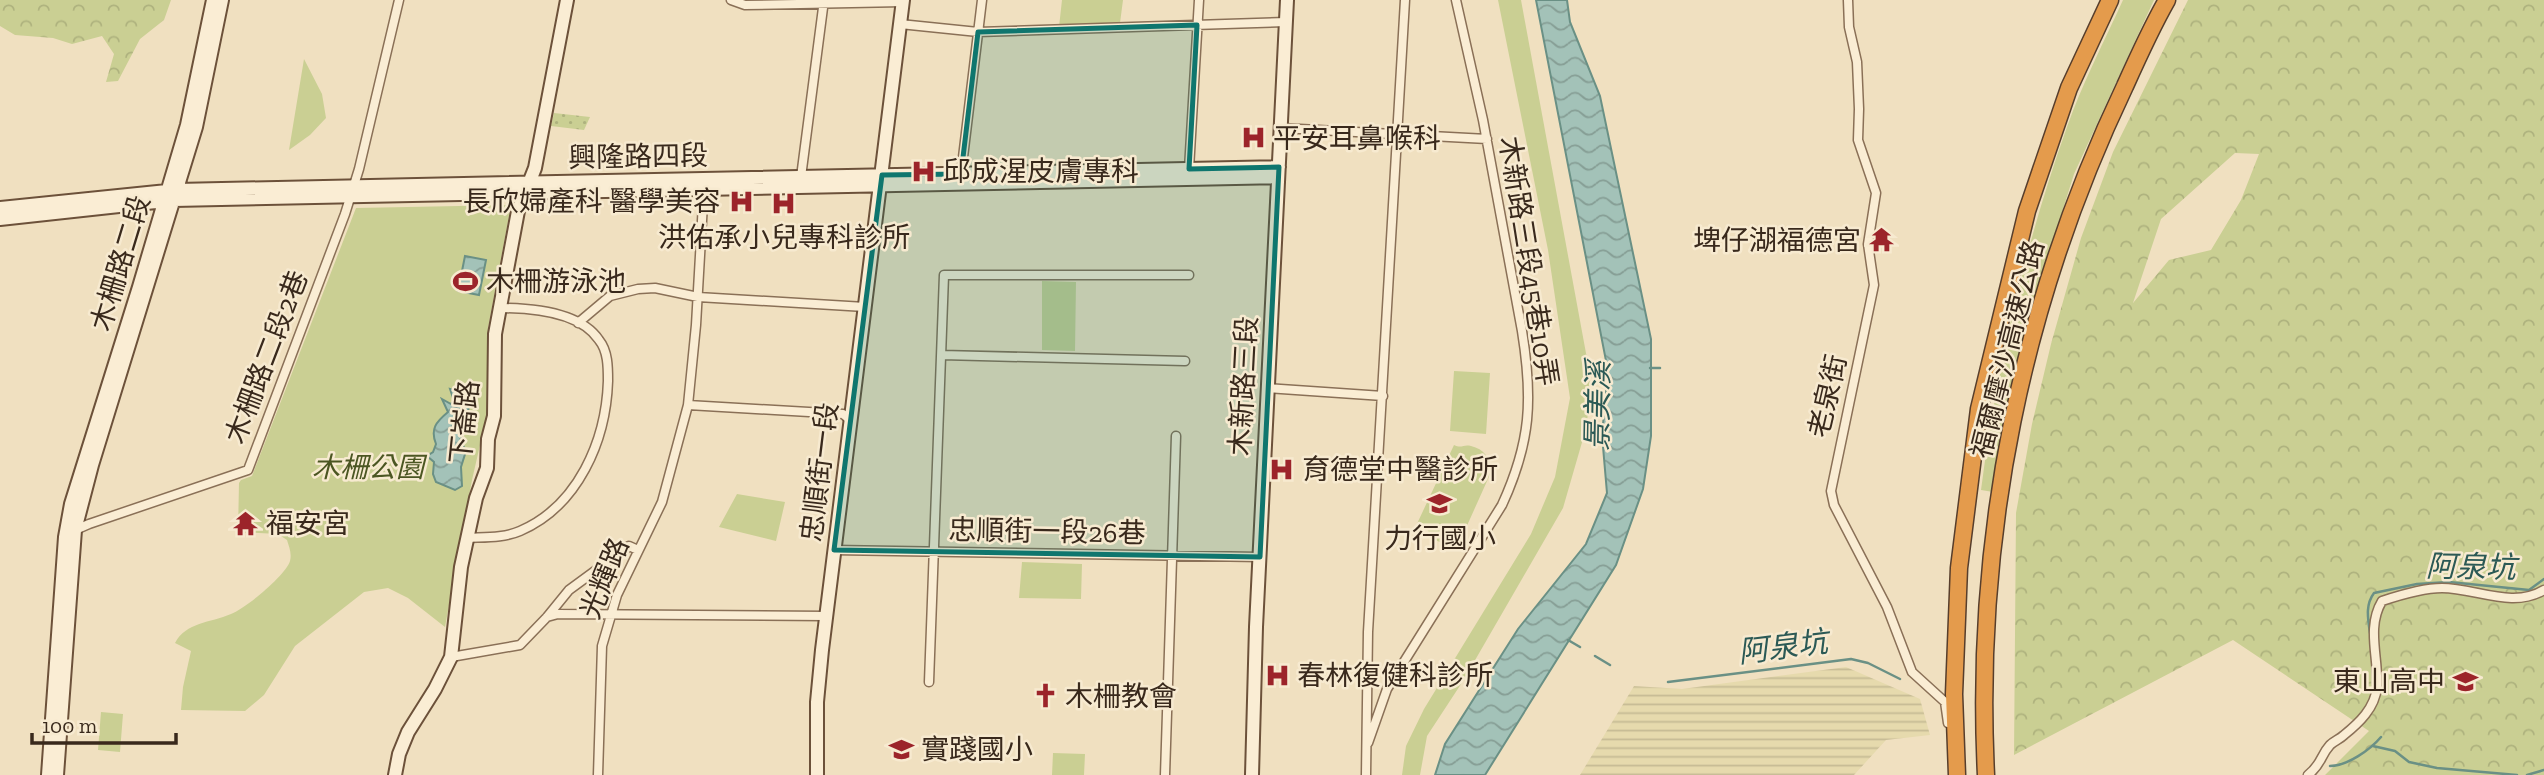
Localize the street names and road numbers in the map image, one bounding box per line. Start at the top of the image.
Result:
street label: 木新路三段45巷10弄 [1492,134,1565,388]
street label: 興隆路四段 [568,139,708,174]
street label: 木柵路二段 [84,191,157,335]
street label: 福爾摩沙高速公路 [1964,236,2051,462]
street label: 木柵路二段2巷 [218,266,315,448]
street label: 木新路三段 [1223,315,1264,457]
street label: 老泉街 [1802,351,1853,441]
street label: 下崙路 [444,379,485,466]
street label: 忠順街一段 [795,401,844,544]
street label: 忠順街一段26巷 [948,513,1146,550]
street label: 光輝路 [573,533,635,623]

